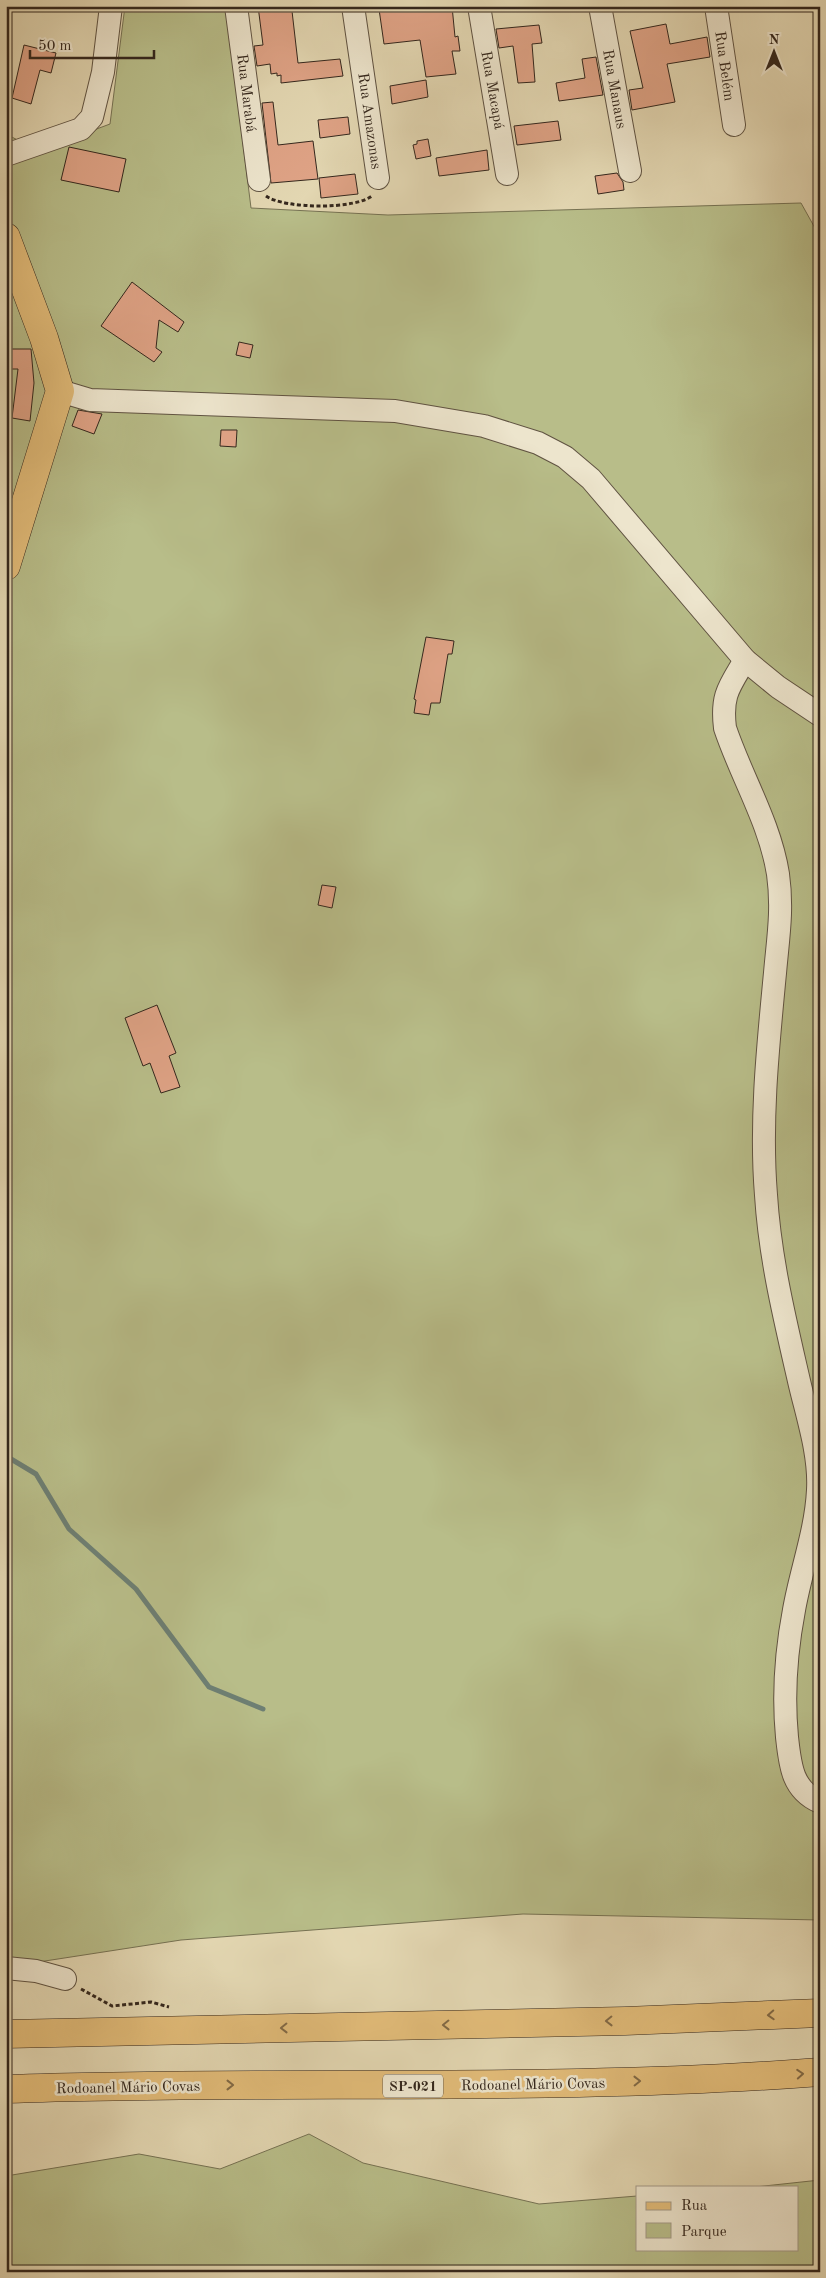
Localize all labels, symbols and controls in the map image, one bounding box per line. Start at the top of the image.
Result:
scale bar [30,28,154,60]
north arrow [748,28,798,78]
street label: Rua Belém [711,30,736,102]
text: N [769,33,780,47]
text: 50 m [38,39,72,54]
street label: Rua Manaus [599,48,628,130]
street label: Rua Macapá [477,50,506,131]
street label: Rua Marabá [233,53,258,134]
street label: Rua Amazonas [354,72,383,170]
one-way arrow [767,2010,774,2020]
one-way arrow [604,2016,612,2027]
one-way arrow [442,2020,450,2030]
one-way arrow [279,2023,287,2033]
one-way arrow [796,2068,804,2079]
road number: SP-021 [383,2074,443,2098]
one-way arrow [634,2076,642,2086]
street label: Rodoanel Mário Covas [461,2077,605,2094]
street label: Rodoanel Mário Covas [56,2080,200,2097]
one-way arrow [226,2080,234,2091]
legend [636,2186,798,2250]
text: Rua [681,2199,708,2214]
text: Parque [681,2225,727,2240]

